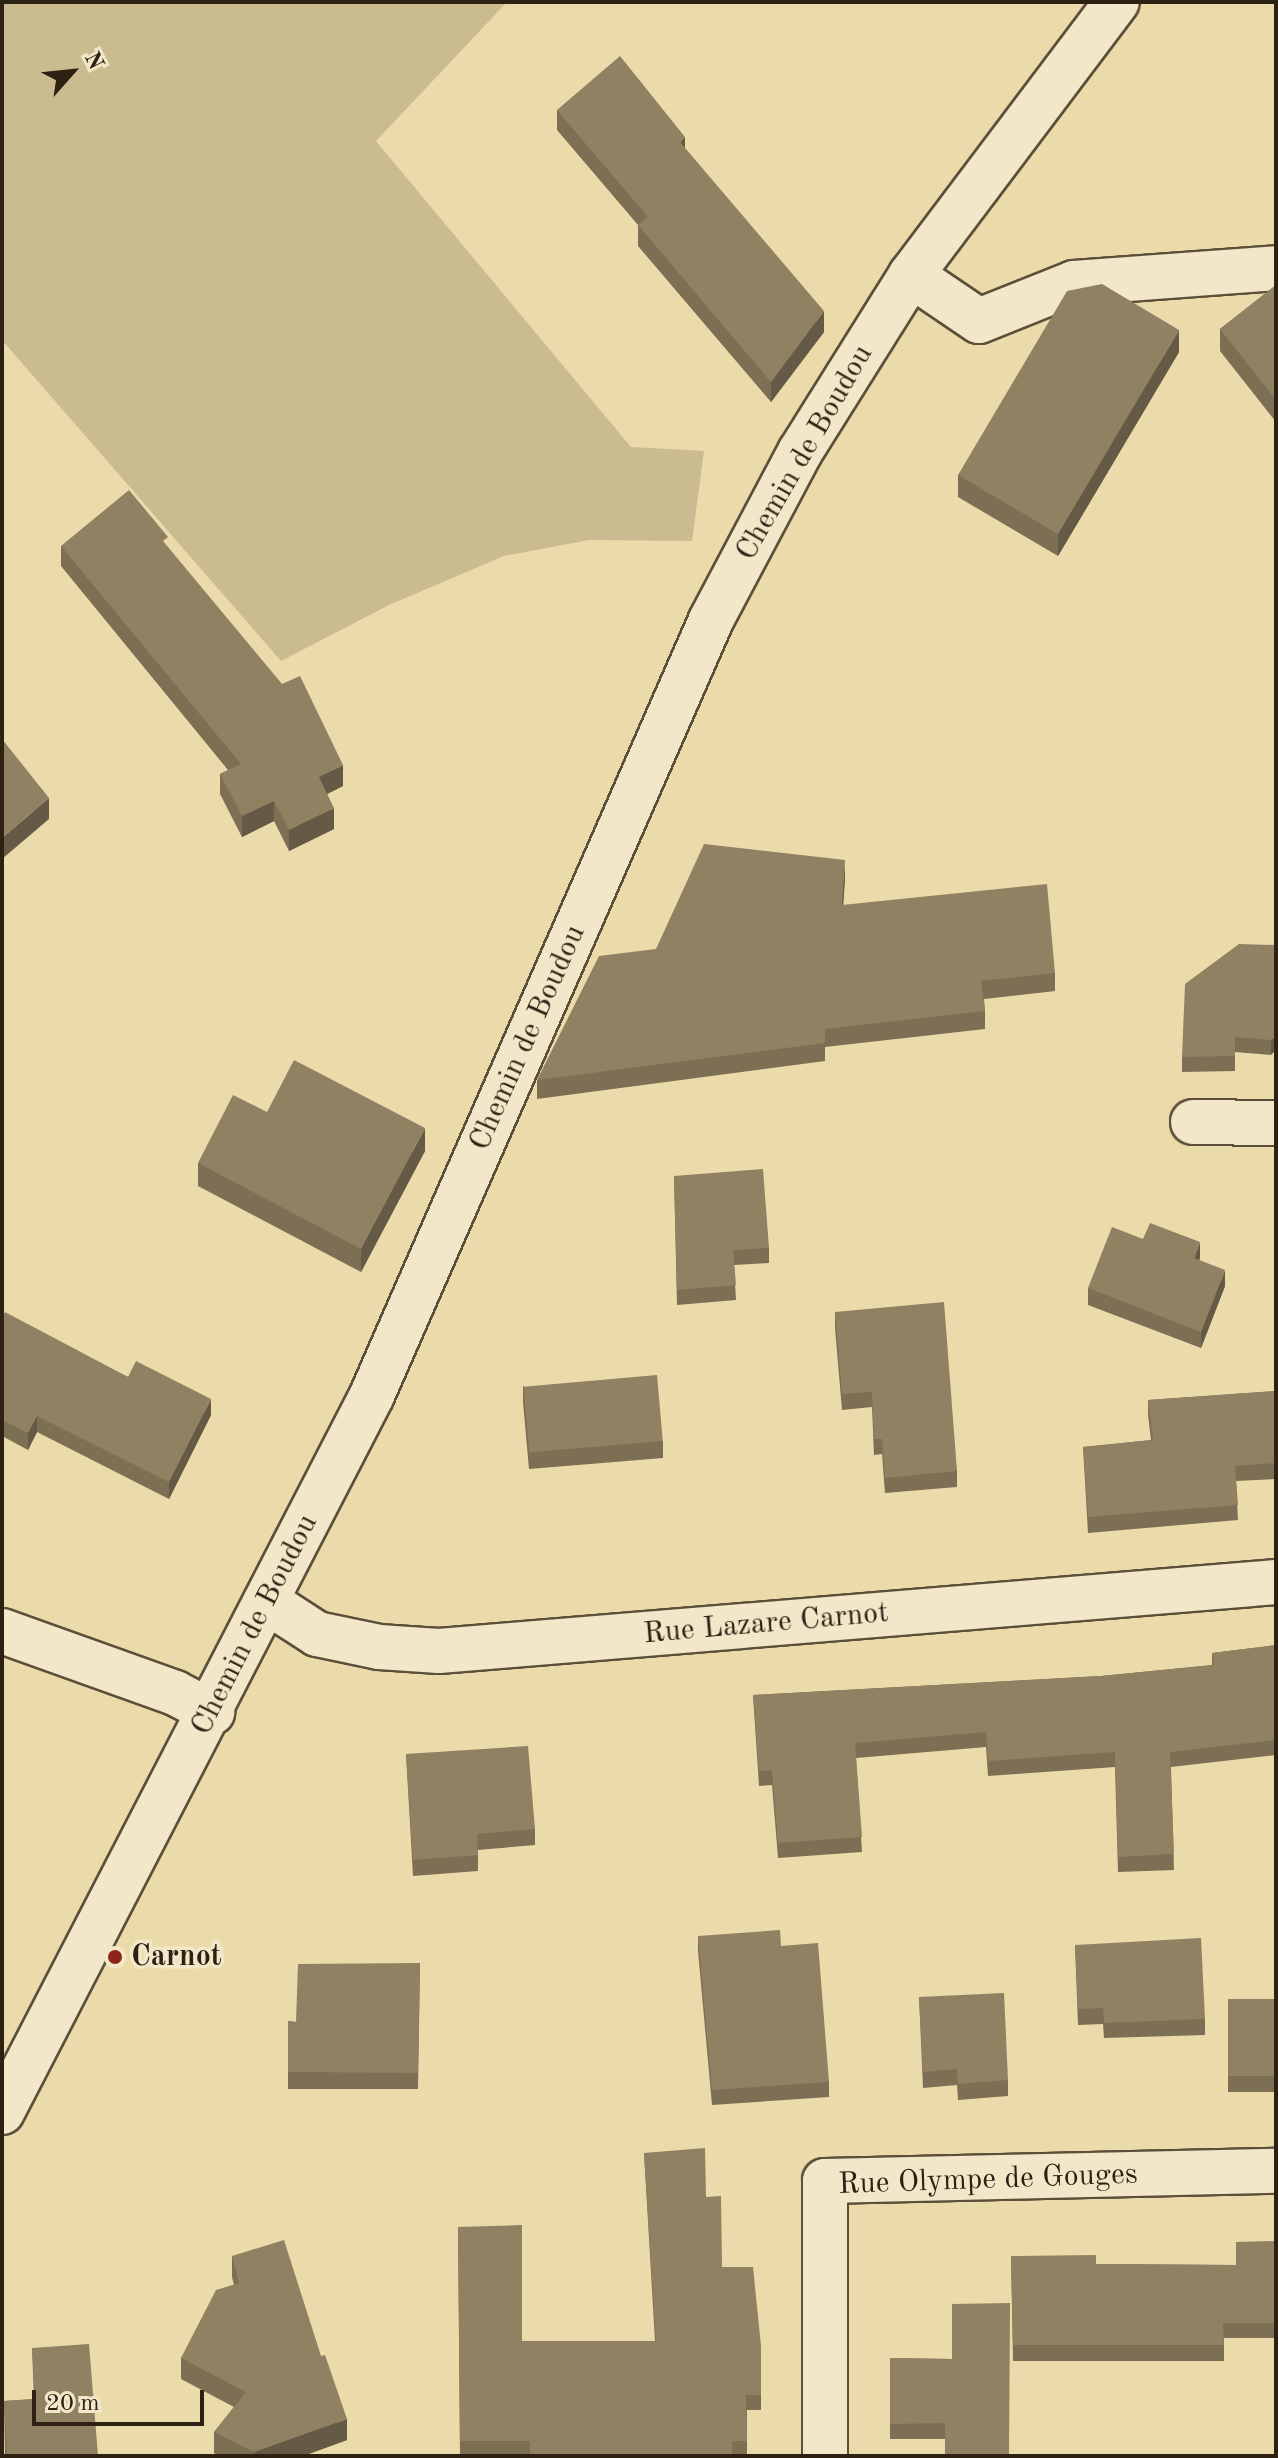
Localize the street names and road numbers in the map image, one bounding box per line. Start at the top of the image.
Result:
street label: Chemin de Boudou [729,339,881,567]
street label: Chemin de Boudou [462,920,594,1156]
street label: Chemin de Boudou [184,1509,326,1741]
street label: Rue Lazare Carnot [642,1595,890,1653]
street label: Rue Olympe de Gouges [838,2157,1138,2203]

